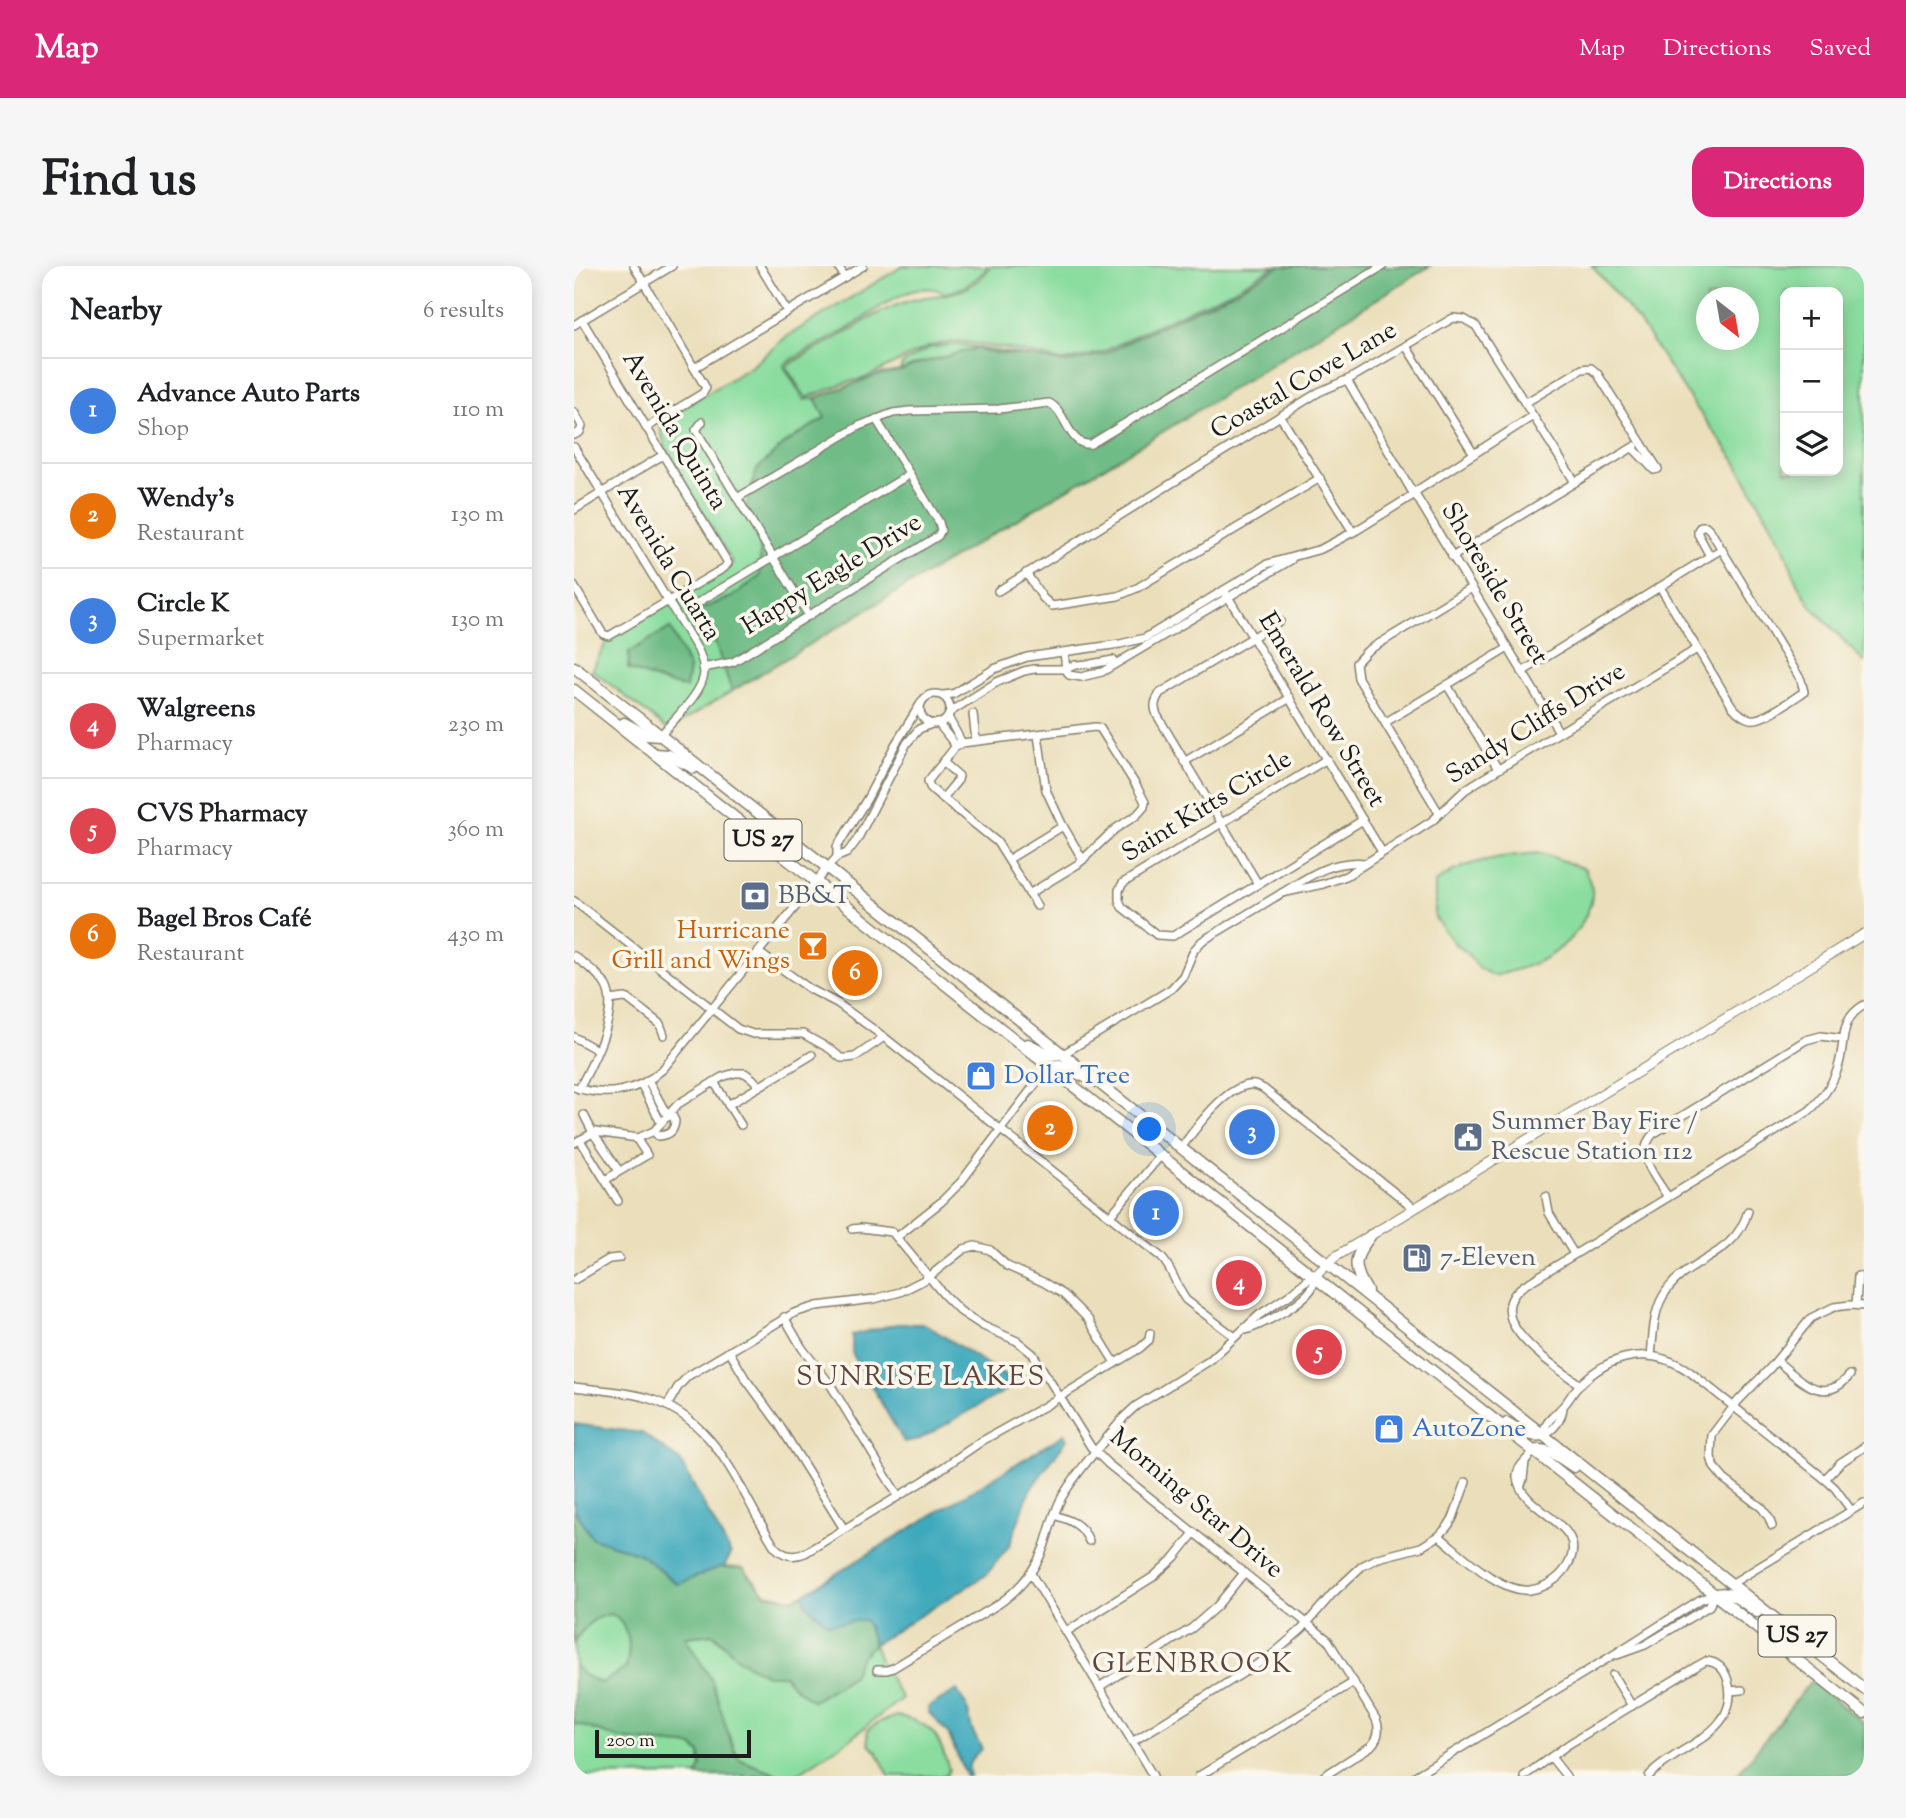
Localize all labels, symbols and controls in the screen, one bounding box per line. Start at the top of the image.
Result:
text: Map [35,25,99,73]
text: Map [1579,32,1625,66]
text: Directions [1663,32,1771,66]
text: Saved [1809,32,1871,66]
text: Find us [42,147,196,217]
button: Directions [1692,147,1864,217]
north arrow [1696,287,1759,350]
map controls [1780,287,1843,476]
button: + [1780,287,1843,350]
text: Nearby [70,290,162,333]
text: 6 results [423,295,504,328]
street label: Coastal Cove Lane [1204,313,1404,449]
street label: Avenida Quinta [612,344,736,518]
button: − [1780,350,1843,413]
text: Advance Auto Parts [137,376,360,413]
text: 1 [89,394,97,427]
text: 110 m [453,394,504,427]
text: Shop [137,413,189,446]
button: layers [1780,413,1843,476]
street label: Avenida Cuarta [606,477,730,649]
text: Wendy's [137,481,234,518]
street label: Shoreside Street [1431,496,1557,672]
text: 2 [88,499,98,532]
text: 130 m [451,499,504,532]
street label: Happy Eagle Drive [735,505,929,645]
text: Restaurant [137,518,244,551]
text: Circle K [137,586,230,623]
text: 3 [88,604,98,637]
text: 130 m [451,604,504,637]
street label: Emerald Row Street [1248,606,1394,815]
text: Supermarket [137,623,264,656]
street label: Sandy Cliffs Drive [1439,654,1633,794]
text: Walgreens [137,691,256,728]
text: 4 [87,709,99,742]
text: 230 m [448,709,504,742]
text: Pharmacy [137,728,233,761]
street label: Saint Kitts Circle [1115,742,1299,872]
text: CVS Pharmacy [137,796,308,833]
text: 5 [89,814,97,847]
text: 360 m [447,814,504,847]
road number: US 27 [724,820,802,860]
text: Pharmacy [137,833,233,866]
place label: BB&T [778,878,851,915]
bank icon: BB&T [738,879,772,913]
text: Bagel Bros Café [137,901,312,938]
place label: Hurricane Grill and Wings [611,913,790,980]
text: 6 [87,919,99,952]
text: 430 m [447,919,504,952]
bar icon: Hurricane Grill and Wings [796,929,830,963]
text: Restaurant [137,938,244,971]
pin: 6 [832,947,878,999]
place label: Dollar Tree [1004,1058,1130,1095]
shop icon: Dollar Tree [964,1059,998,1093]
pin: 2 [1027,1102,1073,1154]
place label: Summer Bay Fire / Rescue Station 112 [1491,1104,1698,1171]
pin: 3 [1229,1106,1275,1158]
your location [1132,1112,1166,1146]
public building icon: Summer Bay Fire / Rescue Station 112 [1451,1120,1485,1154]
pin: 1 [1133,1187,1179,1239]
place label: 7-Eleven [1440,1240,1536,1277]
fuel station icon: 7-Eleven [1400,1241,1434,1275]
pin: 4 [1216,1257,1262,1309]
pin: 5 [1296,1326,1342,1378]
district label: SUNRISE LAKES [796,1358,1046,1398]
place label: AutoZone [1412,1411,1526,1448]
shop icon: AutoZone [1372,1412,1406,1446]
street label: Morning Star Drive [1101,1420,1291,1588]
road number: US 27 [1758,1616,1836,1656]
district label: GLENBROOK [1092,1645,1294,1685]
scale bar [595,1727,751,1759]
text: 200 m [606,1728,655,1755]

